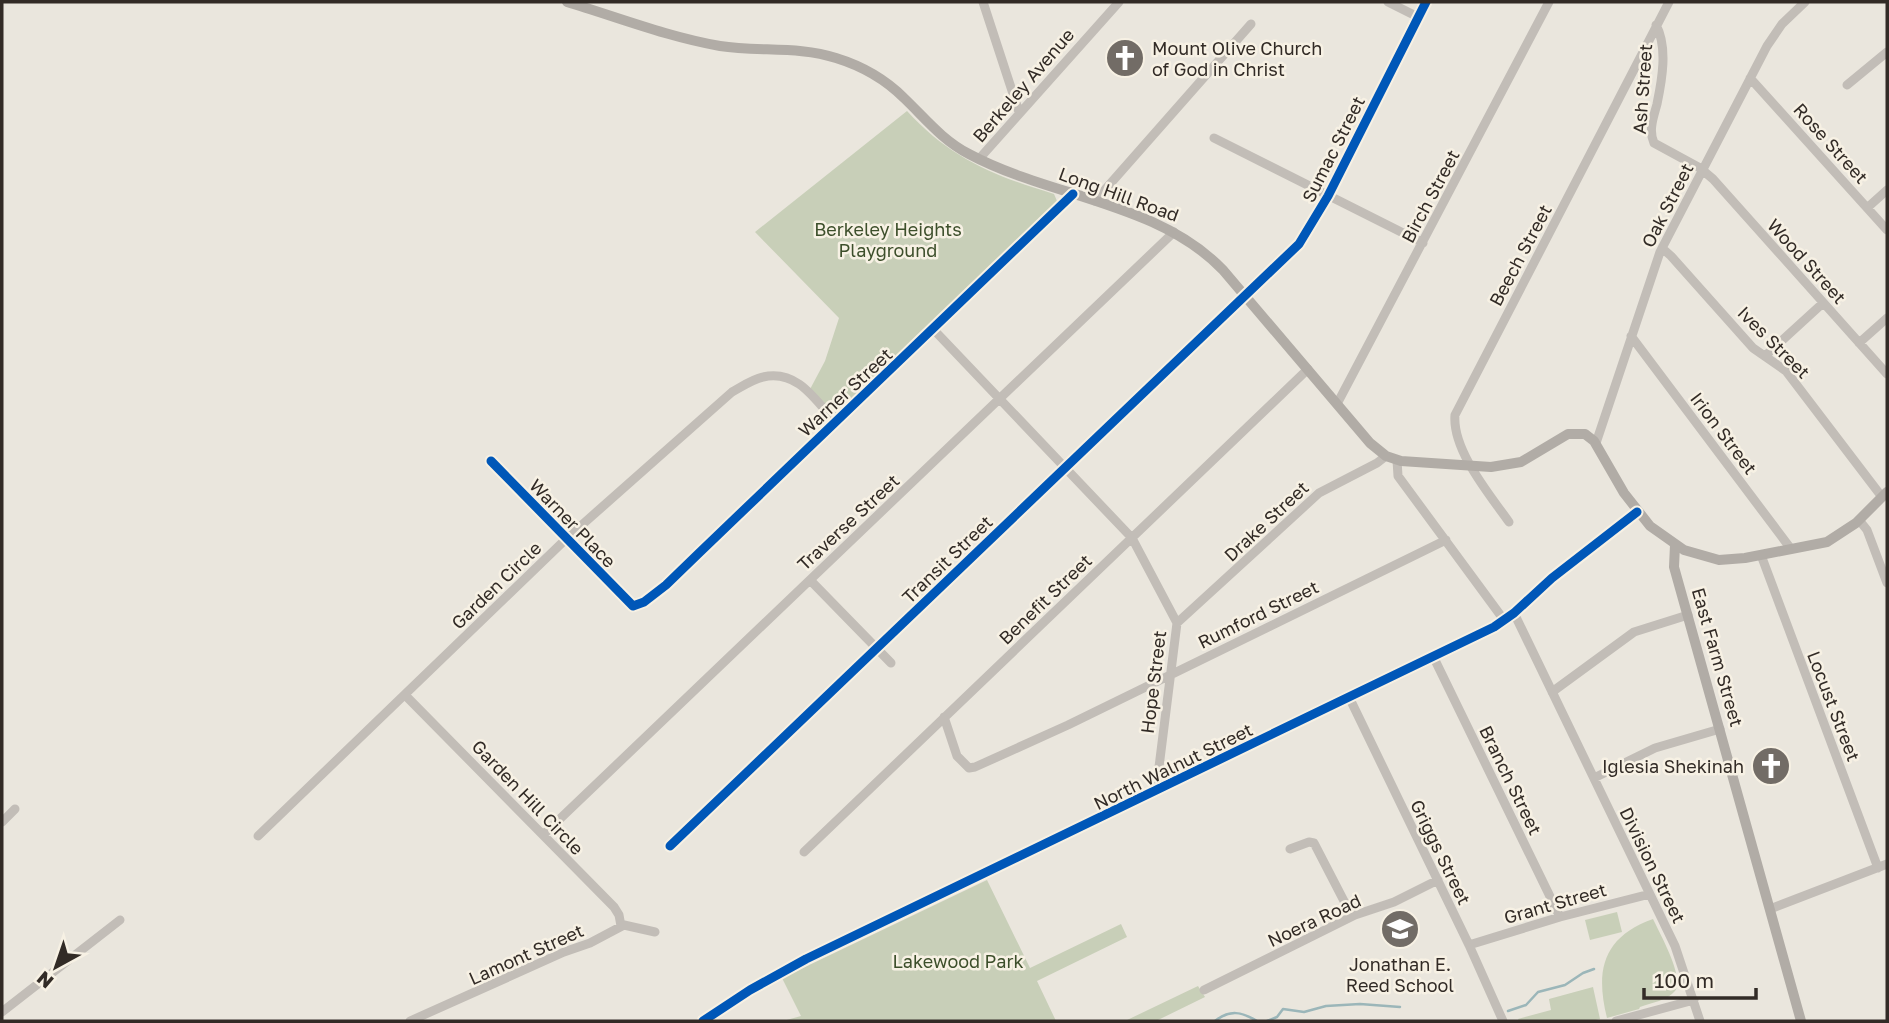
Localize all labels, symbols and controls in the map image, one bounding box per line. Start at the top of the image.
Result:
street label: Berkeley Avenue [968,24,1078,146]
church icon: Mount Olive Church of God in Christ [1104,37,1146,79]
place label: Mount Olive Church of God in Christ [1152,37,1322,80]
street label: Ash Street [1628,43,1656,135]
street label: Sumac Street [1297,92,1369,206]
street label: Rose Street [1789,98,1873,188]
street label: Birch Street [1396,146,1464,246]
street label: Oak Street [1636,159,1698,251]
street label: Long Hill Road [1056,162,1182,226]
street label: Beech Street [1484,201,1556,309]
street label: Wood Street [1763,214,1851,308]
park label: Berkeley Heights Playground [814,218,962,261]
street label: Ives Street [1733,301,1815,383]
street label: Warner Street [794,343,896,441]
street label: Irion Street [1686,388,1762,478]
street label: Traverse Street [793,469,903,575]
street label: Warner Place [525,474,621,572]
street label: Drake Street [1219,476,1313,566]
street label: Transit Street [897,510,997,608]
street label: Garden Circle [446,537,546,633]
street label: Benefit Street [994,549,1096,649]
street label: Rumford Street [1194,575,1322,653]
street label: East Farm Street [1688,585,1748,729]
street label: Hope Street [1136,629,1170,735]
street label: Locust Street [1803,648,1865,764]
street label: North Walnut Street [1090,718,1256,814]
street label: Branch Street [1475,722,1547,838]
street label: Garden Hill Circle [468,735,588,859]
church icon: Iglesia Shekinah [1750,745,1792,787]
place label: Iglesia Shekinah [1602,755,1744,777]
street label: Griggs Street [1406,796,1476,908]
street label: Division Street [1615,803,1691,927]
street label: Grant Street [1501,878,1609,928]
street label: Noera Road [1264,889,1364,951]
school or university icon: Jonathan E. Reed School [1379,908,1421,950]
street label: Lamont Street [465,919,587,989]
north arrow [21,932,91,1002]
park label: Lakewood Park [892,950,1024,972]
place label: Jonathan E. Reed School [1346,953,1454,996]
scale bar [1644,956,1756,1000]
text: N [32,967,58,994]
text: 100 m [1654,967,1714,993]

